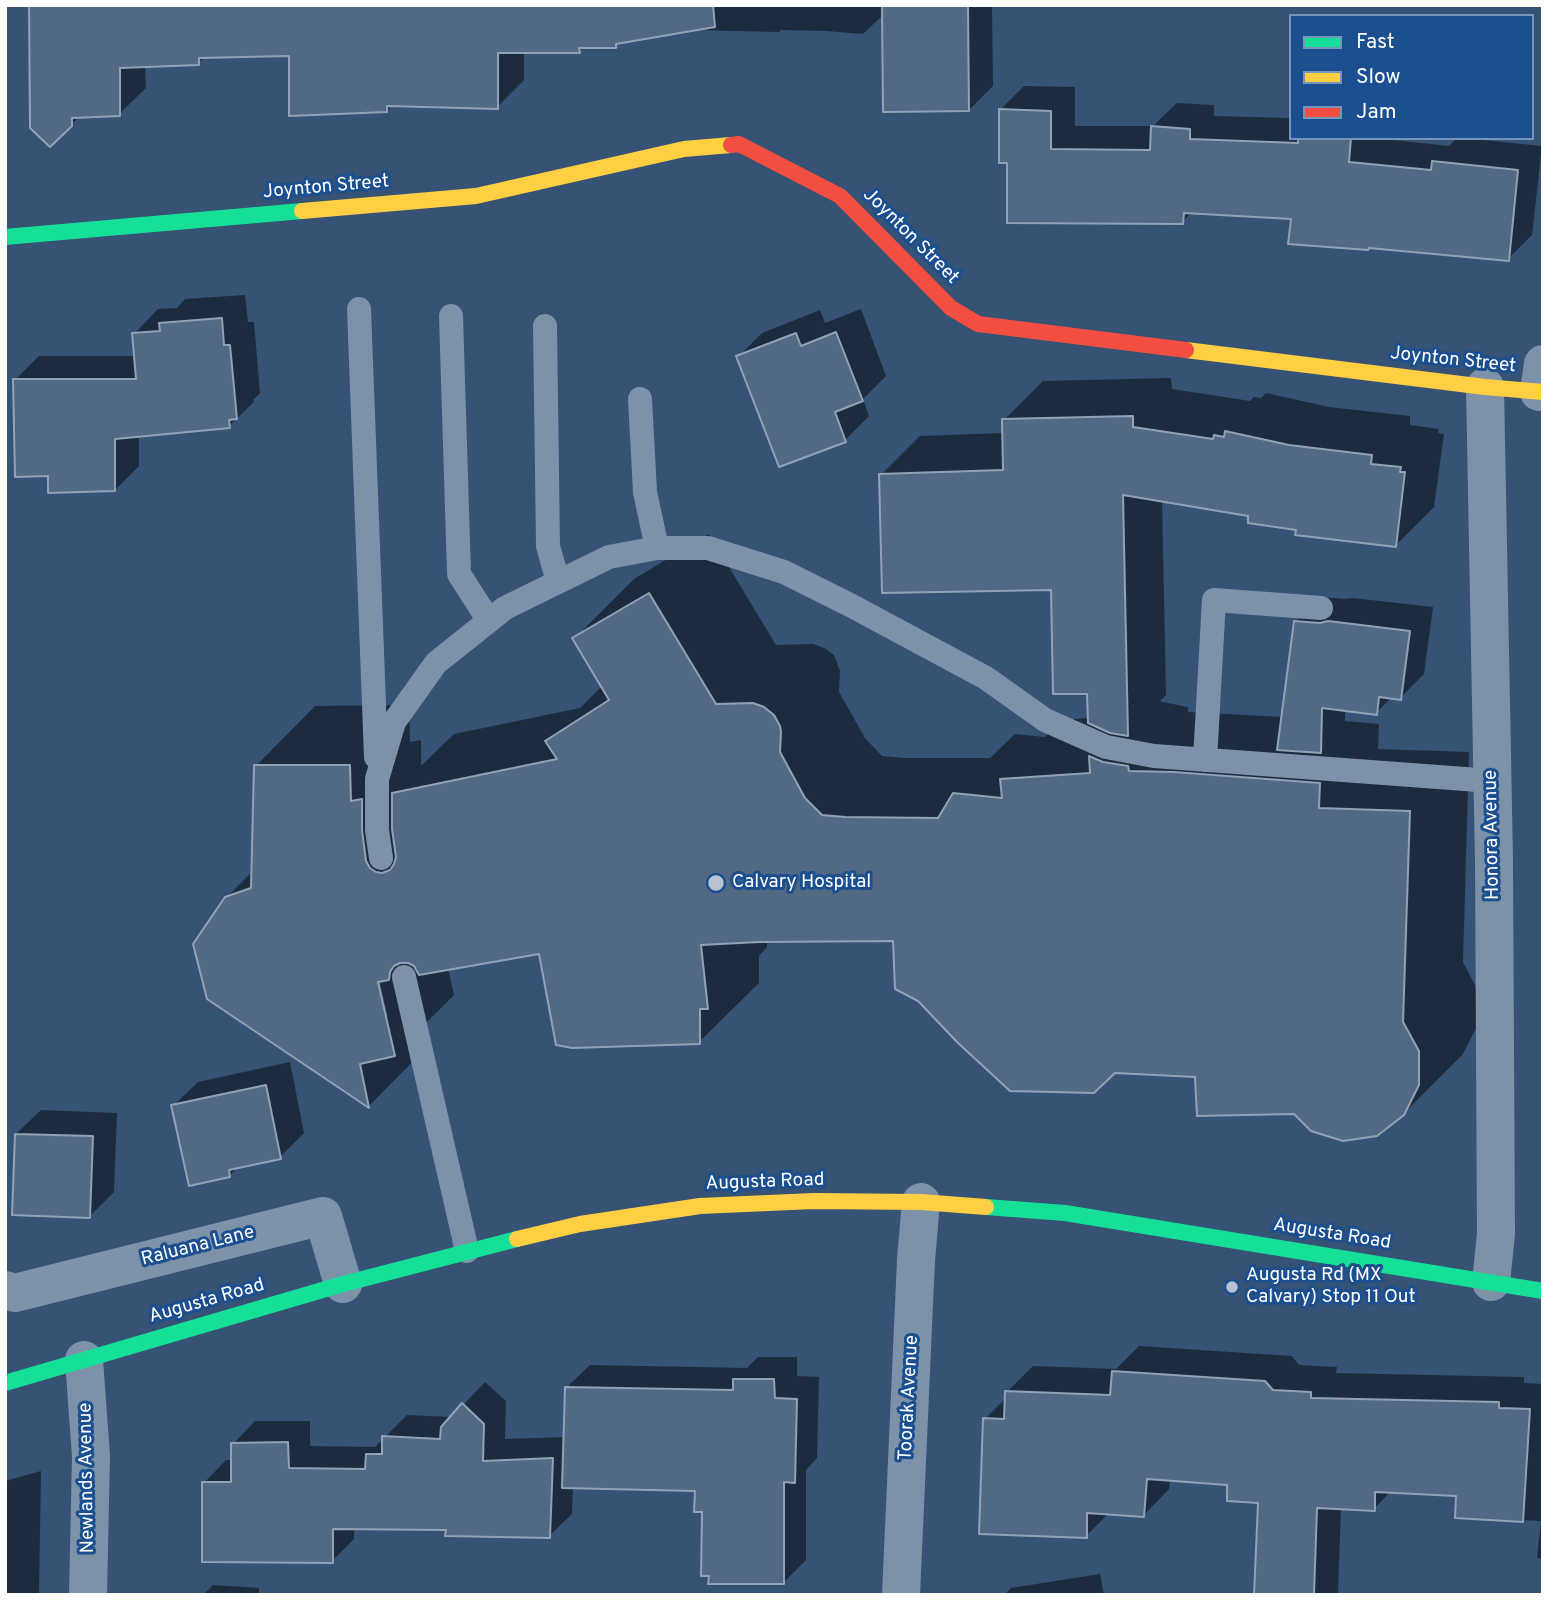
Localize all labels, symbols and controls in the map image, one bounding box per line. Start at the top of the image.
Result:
legend [1289,14,1534,140]
text: Fast [1356,29,1395,56]
text: Slow [1356,64,1401,91]
text: Jam [1356,99,1397,126]
street label: Joynton Street [262,171,390,205]
street label: Joynton Street [857,184,963,290]
street label: Joynton Street [1389,343,1517,379]
street label: Honora Avenue [1480,770,1506,900]
place label: Calvary Hospital [732,872,871,894]
marker: Calvary Hospital [706,873,726,893]
street label: Augusta Road [705,1170,825,1196]
street label: Augusta Road [1271,1214,1393,1256]
street label: Raluana Lane [139,1222,257,1272]
place label: Augusta Rd (MX Calvary) Stop 11 Out [1246,1265,1416,1309]
street label: Augusta Road [147,1275,267,1329]
marker: Augusta Rd (MX Calvary) Stop 11 Out [1224,1279,1240,1295]
street label: Toorak Avenue [895,1335,925,1461]
street label: Newlands Avenue [75,1402,101,1554]

